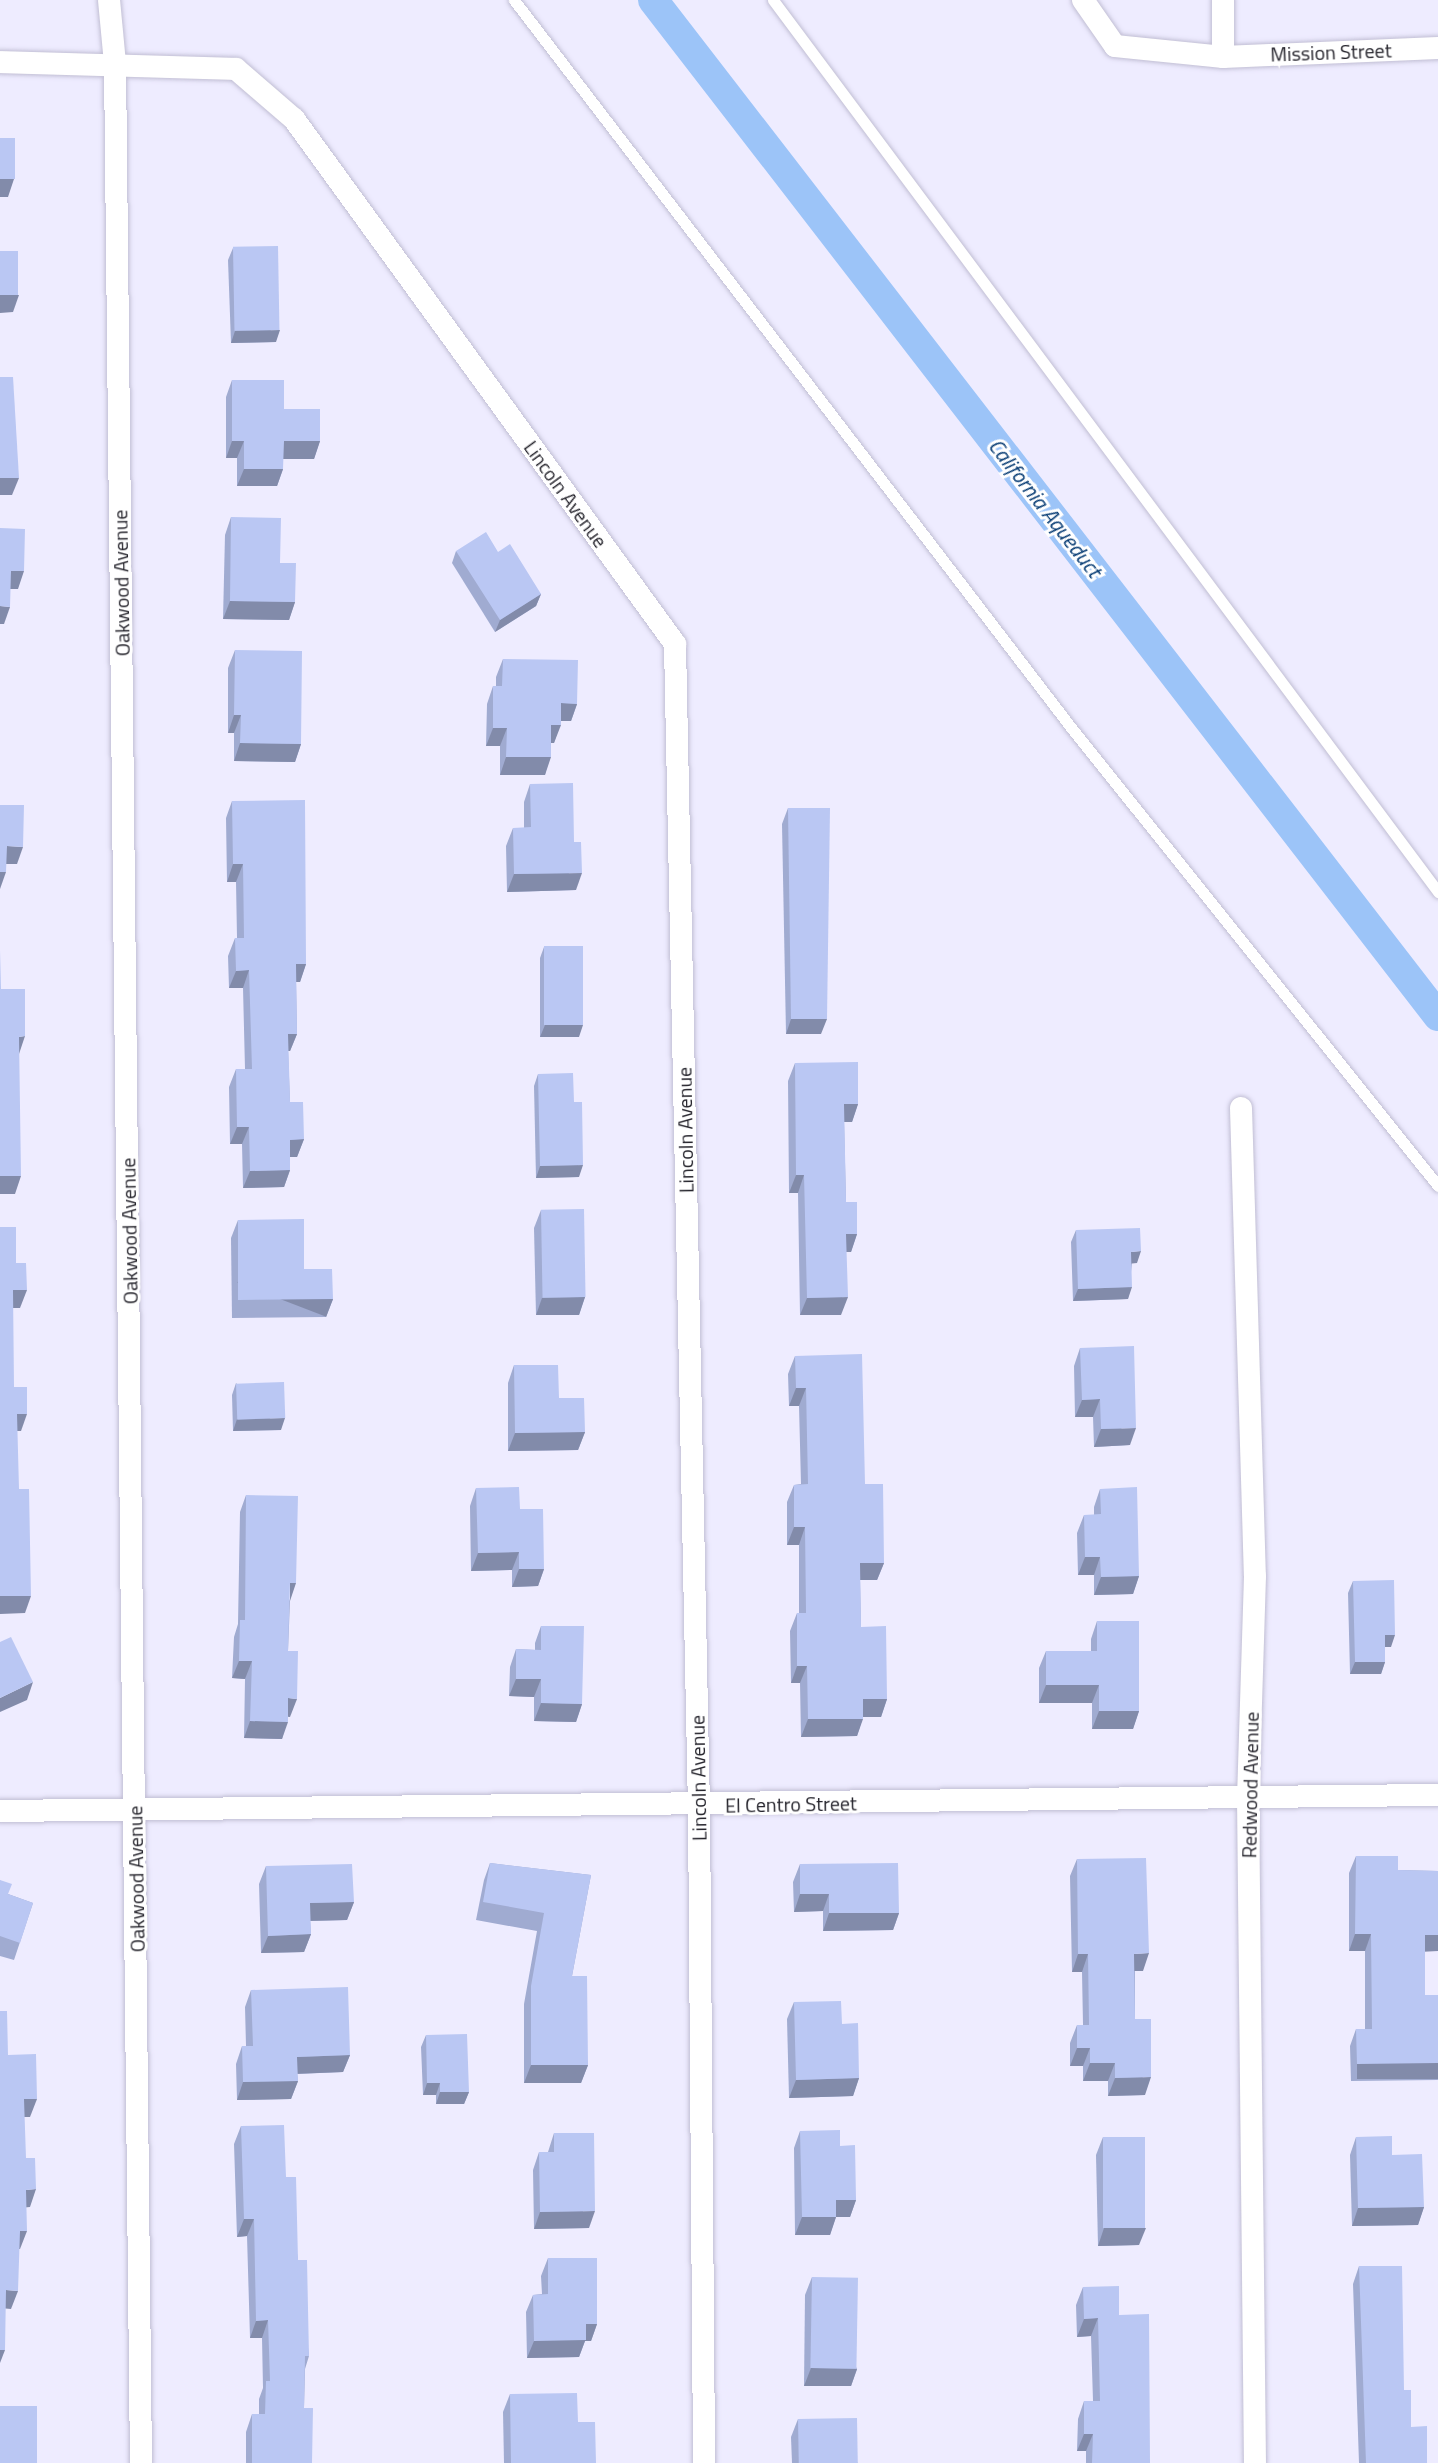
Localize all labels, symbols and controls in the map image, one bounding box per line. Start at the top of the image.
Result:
street label: Mission Street [1270,38,1392,66]
water label: California Aqueduct [983,433,1107,583]
street label: Lincoln Avenue [519,436,613,552]
street label: Oakwood Avenue [108,510,134,656]
street label: Lincoln Avenue [672,1067,698,1193]
street label: Oakwood Avenue [116,1158,142,1304]
street label: Redwood Avenue [1237,1711,1263,1859]
street label: Lincoln Avenue [685,1715,711,1841]
street label: El Centro Street [725,1791,857,1817]
street label: Oakwood Avenue [123,1806,149,1952]

